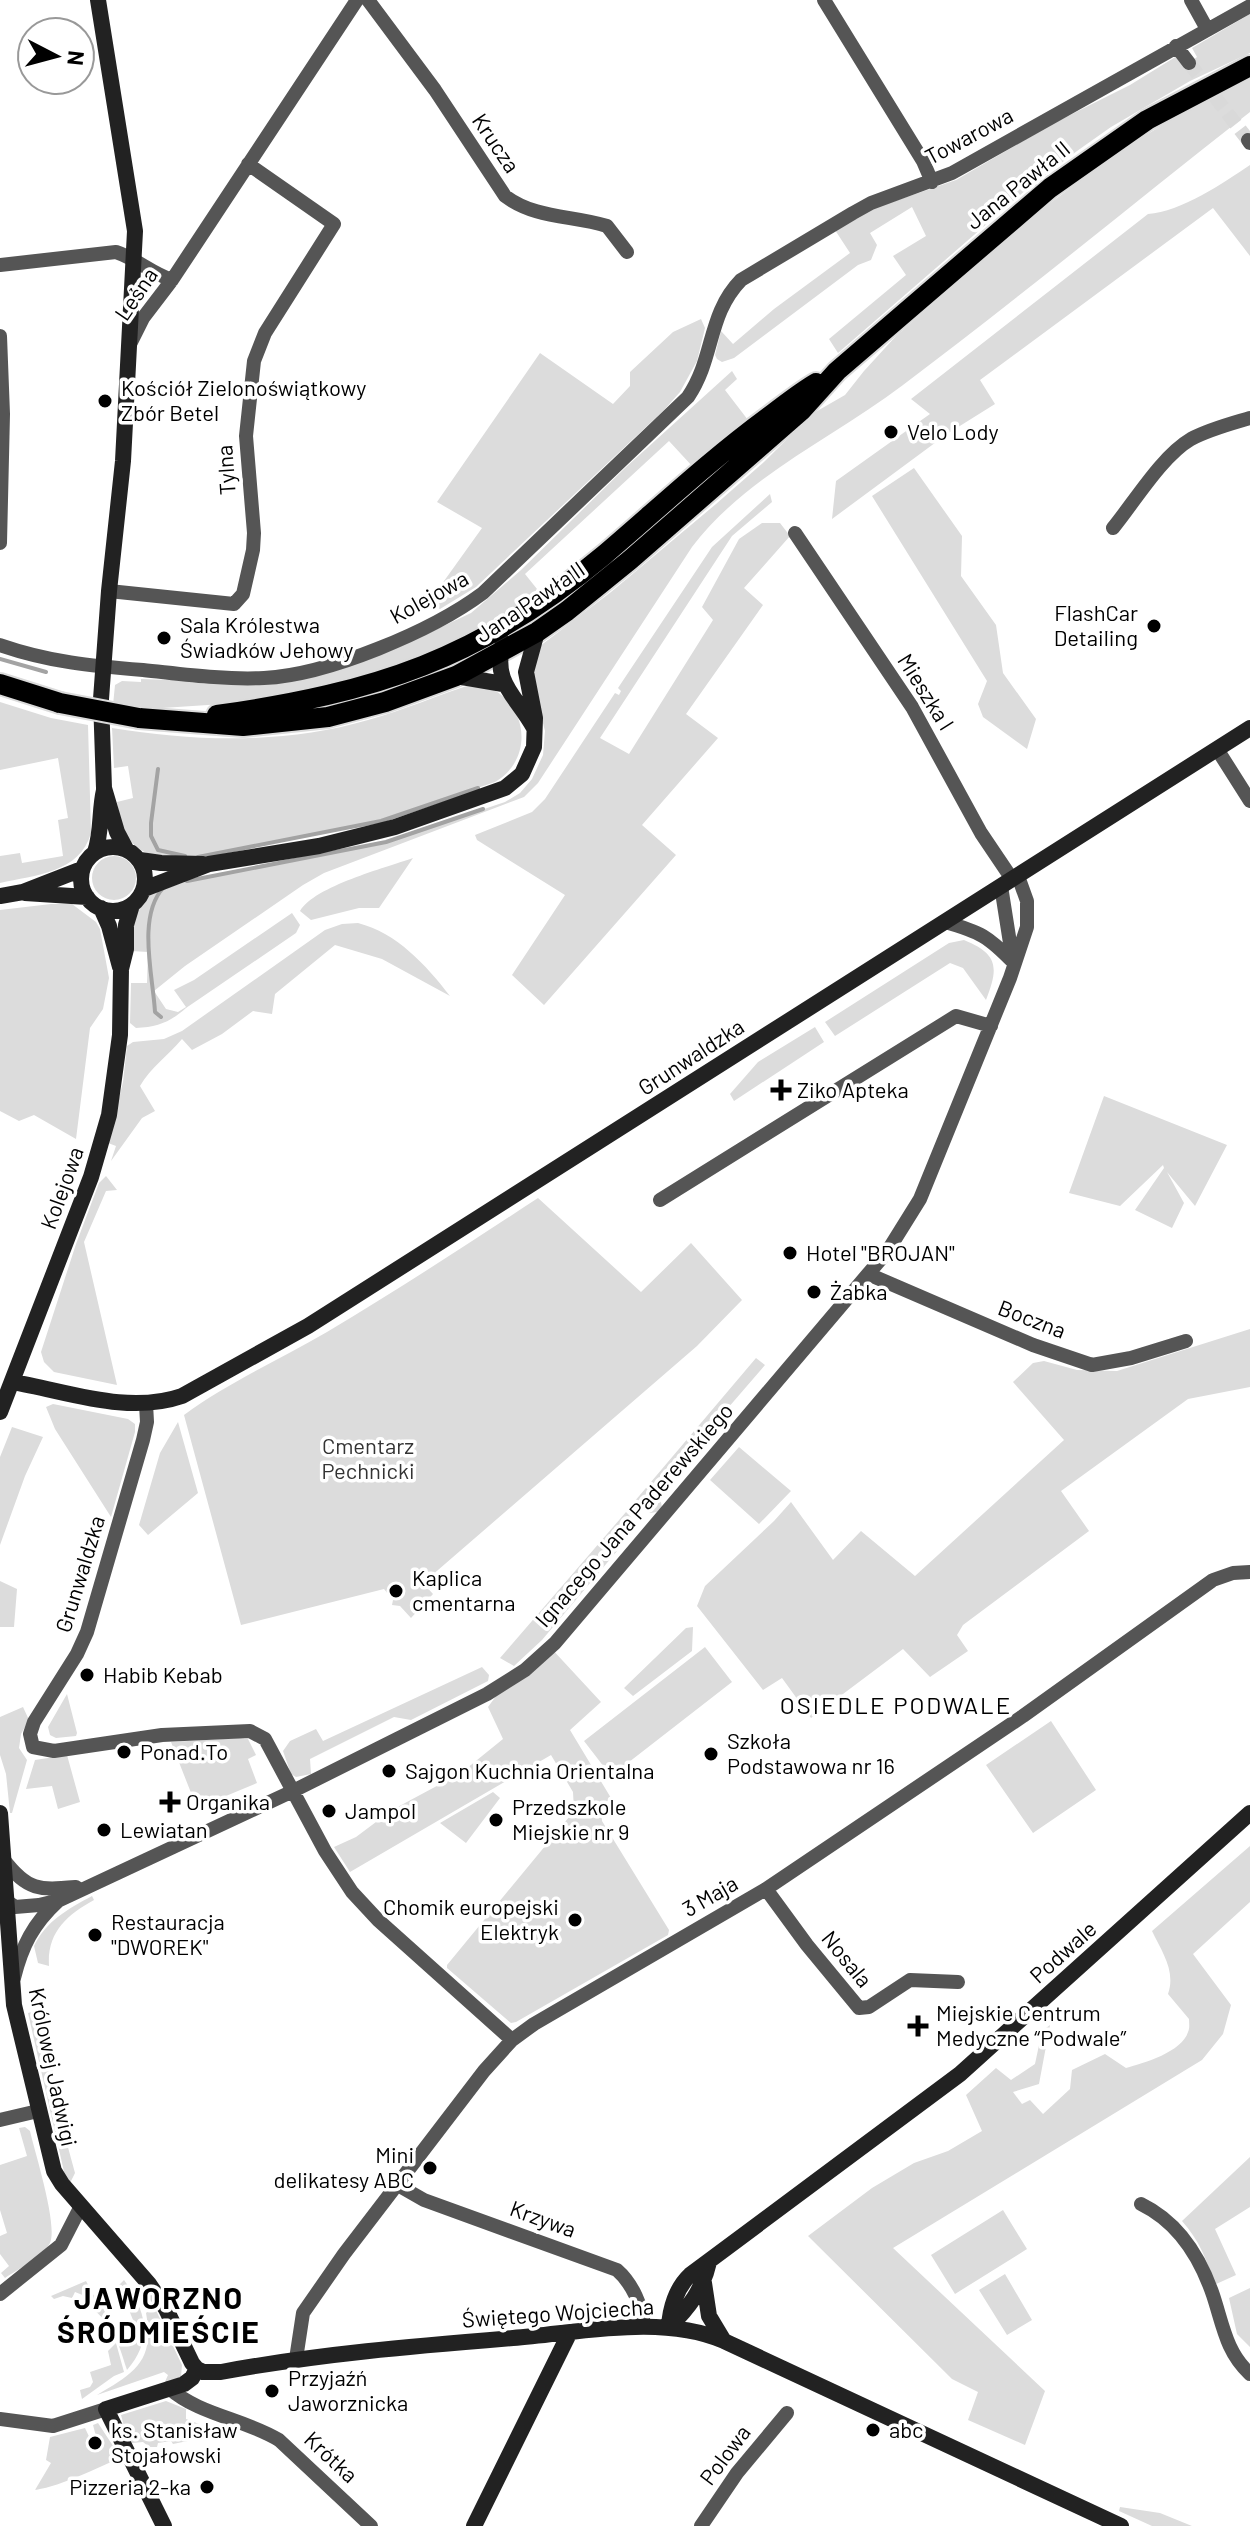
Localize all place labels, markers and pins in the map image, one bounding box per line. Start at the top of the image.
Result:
place label: Kościół Zielonoświątkowy Zbór Betel [121,374,367,425]
marker: Kościół Zielonoświątkowy Zbór Betel [96,392,114,410]
place label: Velo Lody [907,418,999,444]
marker: Velo Lody [882,423,900,441]
place label: FlashCar Detailing [1054,599,1138,650]
place label: Sala Królestwa Świadków Jehowy [180,611,353,662]
marker: FlashCar Detailing [1145,617,1163,635]
marker: Sala Królestwa Świadków Jehowy [155,629,173,647]
place label: Ziko Apteka [797,1076,909,1102]
marker: Ziko Apteka [772,1081,790,1099]
place label: Hotel "BROJAN" [806,1239,955,1265]
marker: Hotel "BROJAN" [781,1244,799,1262]
place label: Żabka [830,1278,887,1304]
marker: Żabka [805,1283,823,1301]
place label: Kaplica cmentarna [412,1564,515,1615]
marker: Kaplica cmentarna [387,1582,405,1600]
place label: Habib Kebab [103,1661,223,1687]
marker: Habib Kebab [78,1666,96,1684]
place label: Szkoła Podstawowa nr 16 [727,1727,895,1778]
place label: Ponad.To [140,1738,228,1764]
marker: Ponad.To [115,1743,133,1761]
marker: Szkoła Podstawowa nr 16 [702,1745,720,1763]
place label: Sajgon Kuchnia Orientalna [405,1757,654,1783]
marker: Sajgon Kuchnia Orientalna [380,1762,398,1780]
place label: Organika [186,1788,270,1814]
marker: Organika [161,1793,179,1811]
place label: Przedszkole Miejskie nr 9 [512,1793,630,1844]
place label: Jampol [345,1797,416,1823]
marker: Jampol [320,1802,338,1820]
marker: Przedszkole Miejskie nr 9 [487,1811,505,1829]
place label: Lewiatan [120,1816,208,1842]
marker: Lewiatan [95,1821,113,1839]
place label: Chomik europejski Elektryk [383,1893,559,1944]
place label: Restauracja "DWOREK" [111,1908,225,1959]
marker: Chomik europejski Elektryk [566,1911,584,1929]
marker: Restauracja "DWOREK" [86,1926,104,1944]
place label: Miejskie Centrum Medyczne “Podwale” [936,1999,1127,2050]
marker: Miejskie Centrum Medyczne “Podwale” [907,2015,929,2037]
place label: Mini delikatesy ABC [274,2141,414,2192]
marker: Mini delikatesy ABC [421,2159,439,2177]
place label: Przyjaźń Jaworznicka [288,2364,408,2415]
marker: Przyjaźń Jaworznicka [263,2382,281,2400]
place label: ks. Stanisław Stojałowski [111,2416,238,2467]
place label: abc [889,2416,924,2442]
marker: abc [864,2421,882,2439]
marker: ks. Stanisław Stojałowski [86,2434,104,2452]
place label: Pizzeria 2-ka [69,2473,191,2499]
marker: Pizzeria 2-ka [198,2478,216,2496]

